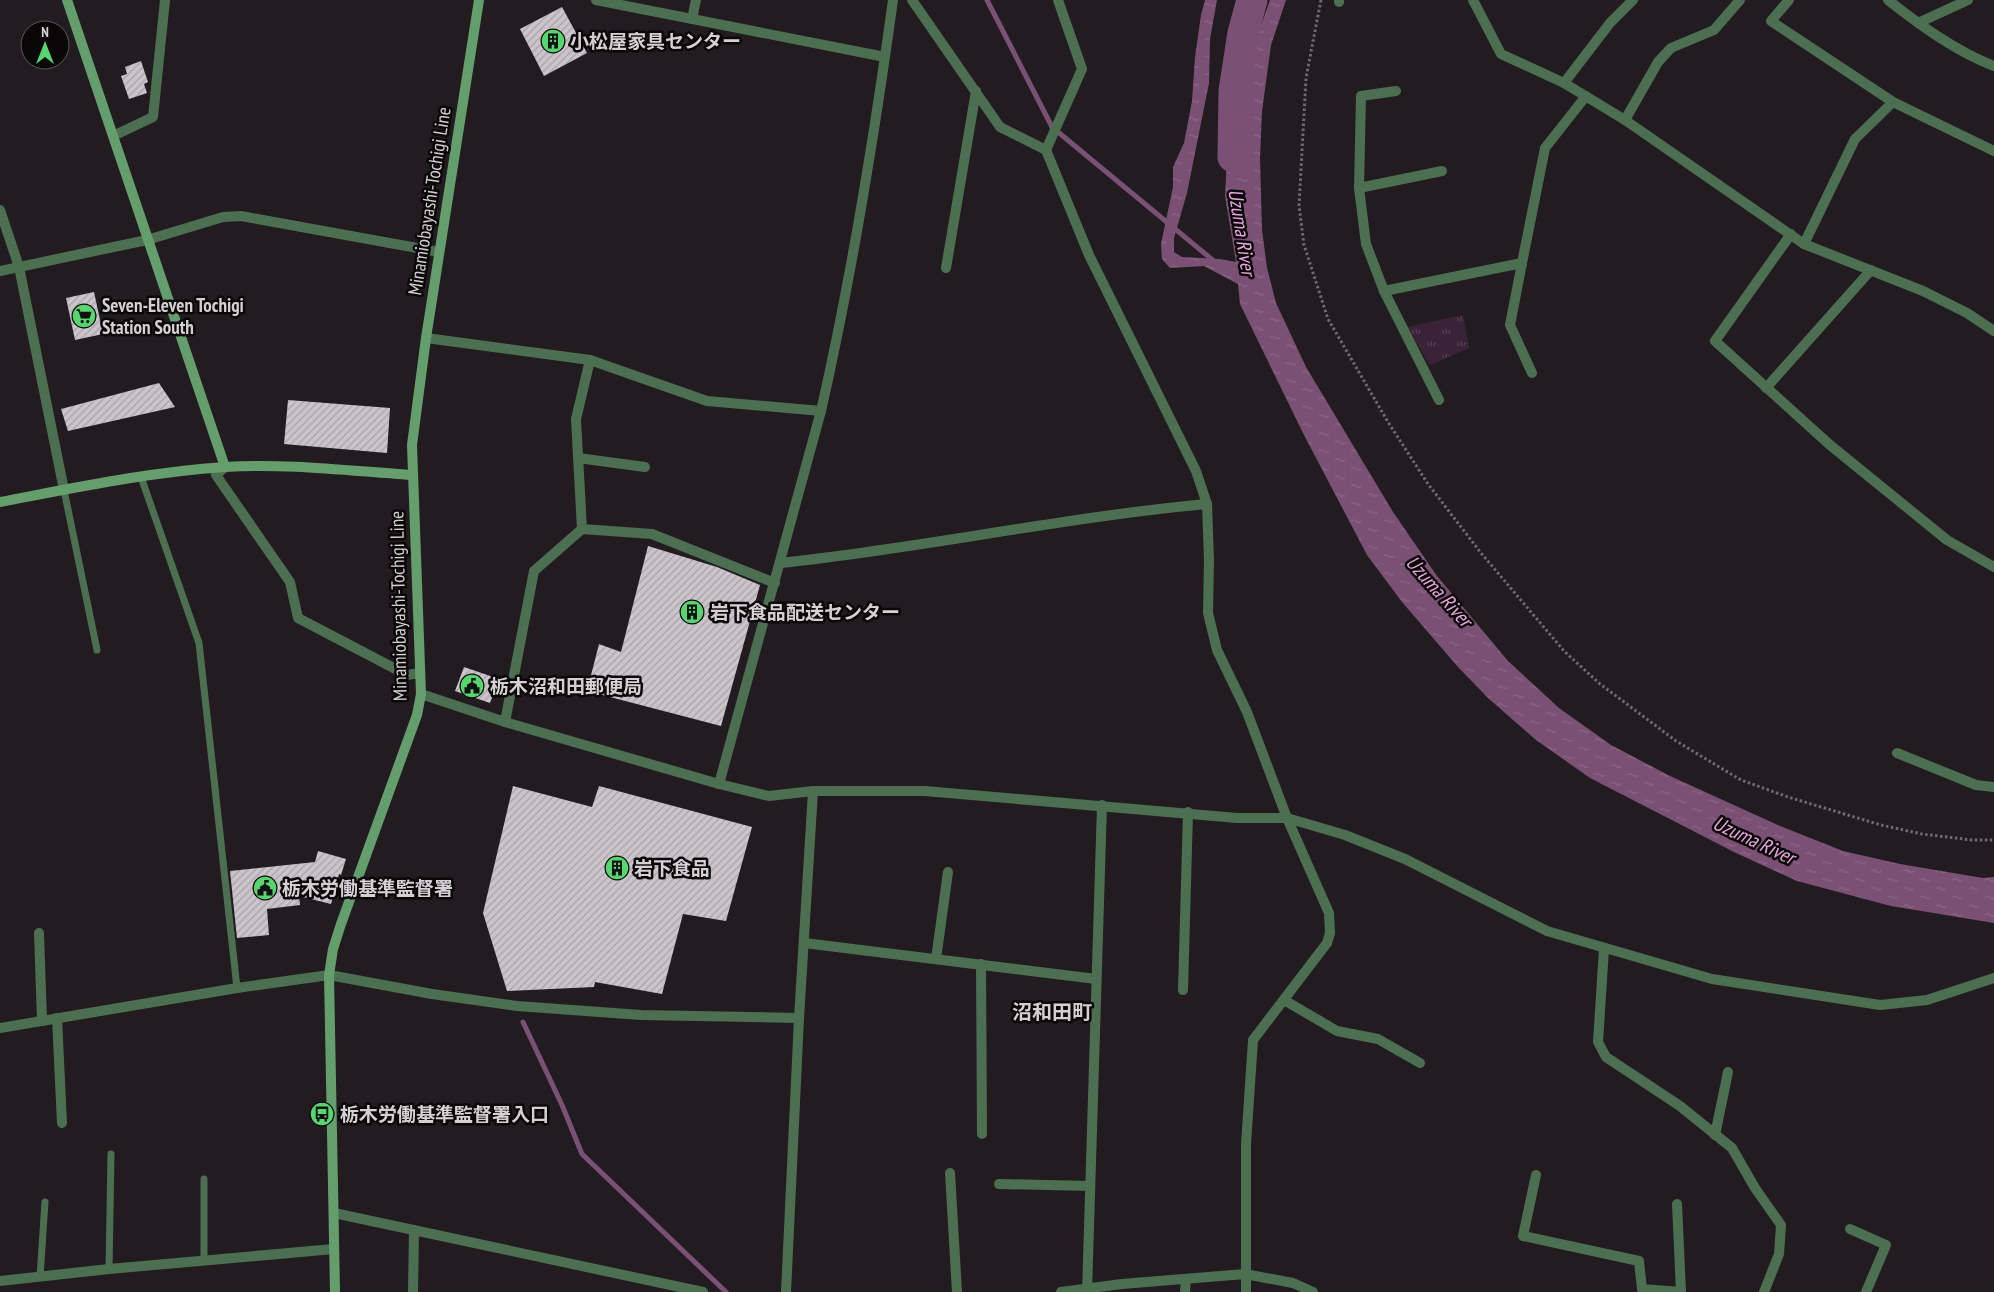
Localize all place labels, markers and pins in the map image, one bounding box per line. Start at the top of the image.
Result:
building icon: 小松屋家具センター [540,28,566,54]
place label: 小松屋家具センター [570,29,741,53]
place label: Seven-Eleven Tochigi Station South [102,293,244,339]
supermarket icon: Seven-Eleven Tochigi Station South [71,303,97,329]
building icon: 岩下食品配送センター [679,599,705,625]
place label: 岩下食品配送センター [710,600,900,624]
public building icon: 栃木沼和田郵便局 [459,673,485,699]
place label: 栃木沼和田郵便局 [490,674,642,698]
building icon: 岩下食品 [604,855,630,881]
place label: 岩下食品 [634,856,710,880]
public building icon: 栃木労働基準監督署 [252,875,278,901]
place label: 栃木労働基準監督署 [282,876,453,900]
bus stop icon: 栃木労働基準監督署入口 [309,1101,335,1127]
place label: 栃木労働基準監督署入口 [340,1102,549,1126]

